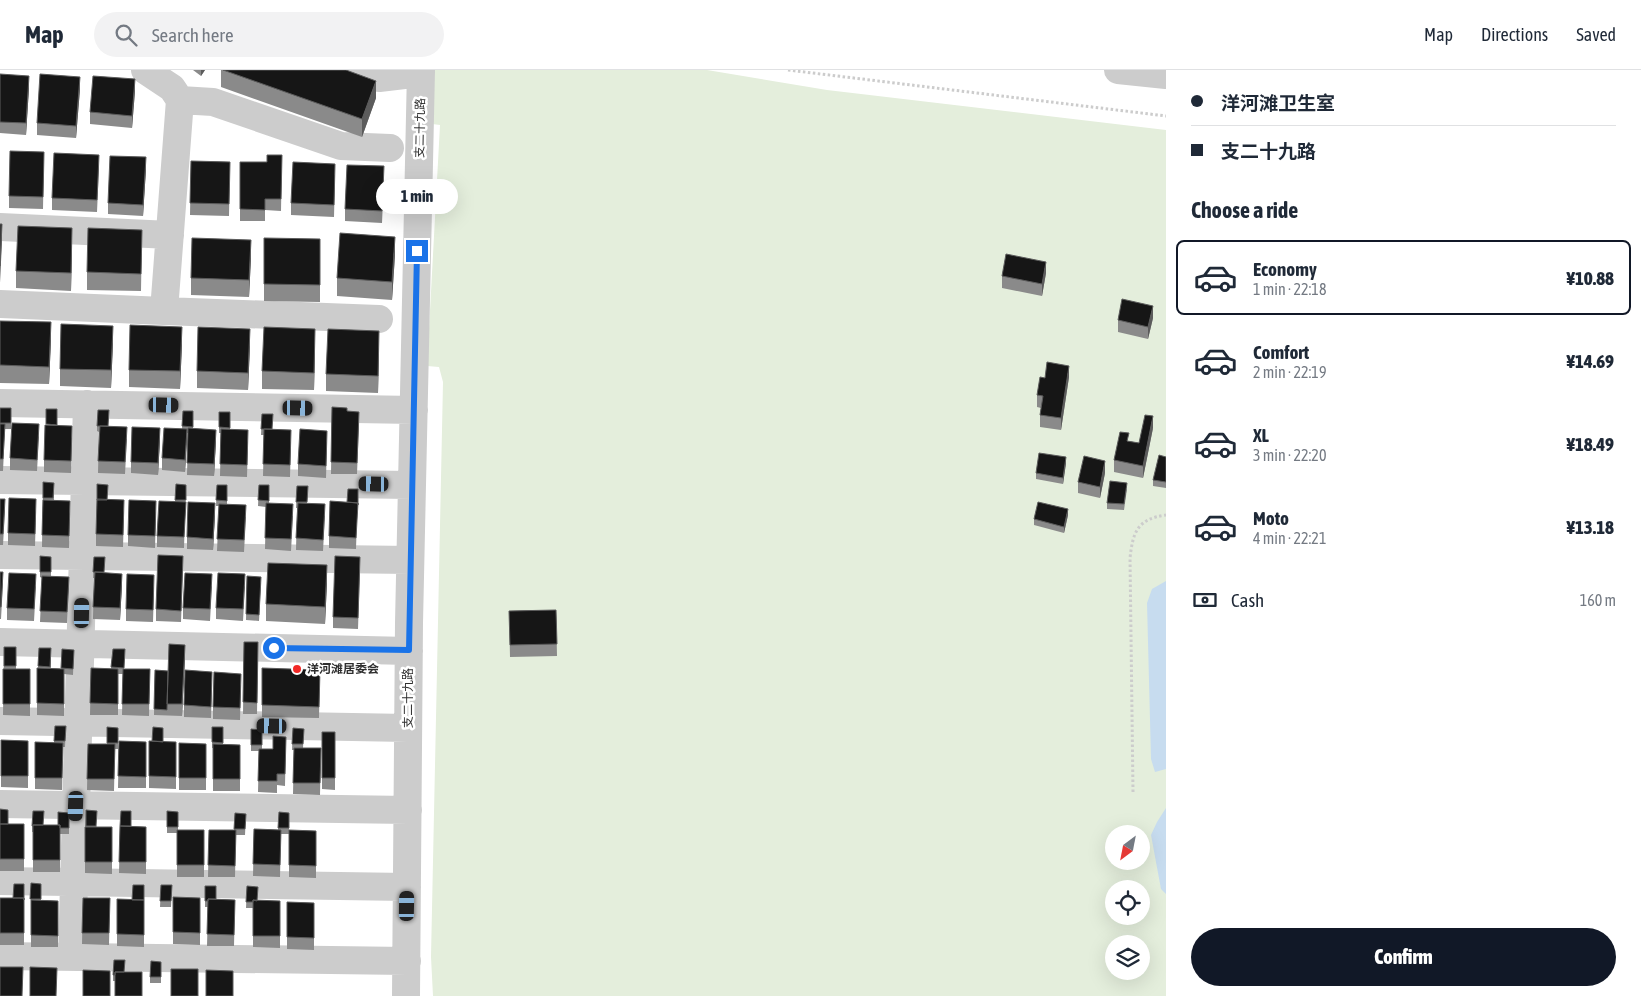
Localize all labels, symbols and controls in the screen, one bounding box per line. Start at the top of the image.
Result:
search box [94,12,444,57]
text: Map [25,21,64,48]
icon: search [112,21,140,49]
text: Search here [152,24,234,46]
text: Map [1424,24,1453,45]
text: Directions [1481,24,1548,45]
text: Saved [1576,24,1616,45]
text: 洋河滩卫生室 [1221,92,1335,114]
street label: 支二十九路 [412,98,428,158]
text: 支二十九路 [1221,140,1316,162]
callout: 1 min [376,179,458,214]
text: 1 min [401,187,433,205]
text: Choose a ride [1191,197,1298,223]
route end [406,240,428,262]
icon: car [1193,255,1238,300]
text: Economy [1253,258,1317,280]
text: ¥10.88 [1566,267,1614,289]
text: 1 min · 22:18 [1253,280,1326,298]
icon: car [1193,338,1238,383]
text: Comfort [1253,341,1309,363]
text: ¥14.69 [1566,350,1614,372]
text: 2 min · 22:19 [1253,363,1326,381]
car [148,397,179,413]
car [282,400,313,416]
icon: car [1193,421,1238,466]
text: XL [1253,424,1269,446]
text: ¥18.49 [1566,433,1614,455]
text: 3 min · 22:20 [1253,446,1326,464]
car [358,476,389,492]
icon: car [1193,504,1238,549]
text: Moto [1253,507,1289,529]
text: ¥13.18 [1566,516,1614,538]
text: 4 min · 22:21 [1253,529,1326,547]
icon: cash [1191,586,1219,614]
text: Cash [1231,589,1264,611]
text: 160 m [1580,591,1616,609]
car [74,598,89,628]
route start [263,637,285,659]
place label: 洋河滩居委会 [307,662,379,676]
marker: 洋河滩居委会 [291,663,303,675]
street label: 支二十九路 [401,668,415,728]
car [256,718,287,734]
car [67,791,84,821]
north arrow [1105,825,1150,870]
map controls [1105,825,1150,980]
button: locate [1105,880,1150,925]
car [399,891,414,921]
button: Confirm [1191,928,1616,986]
button: layers [1105,935,1150,980]

